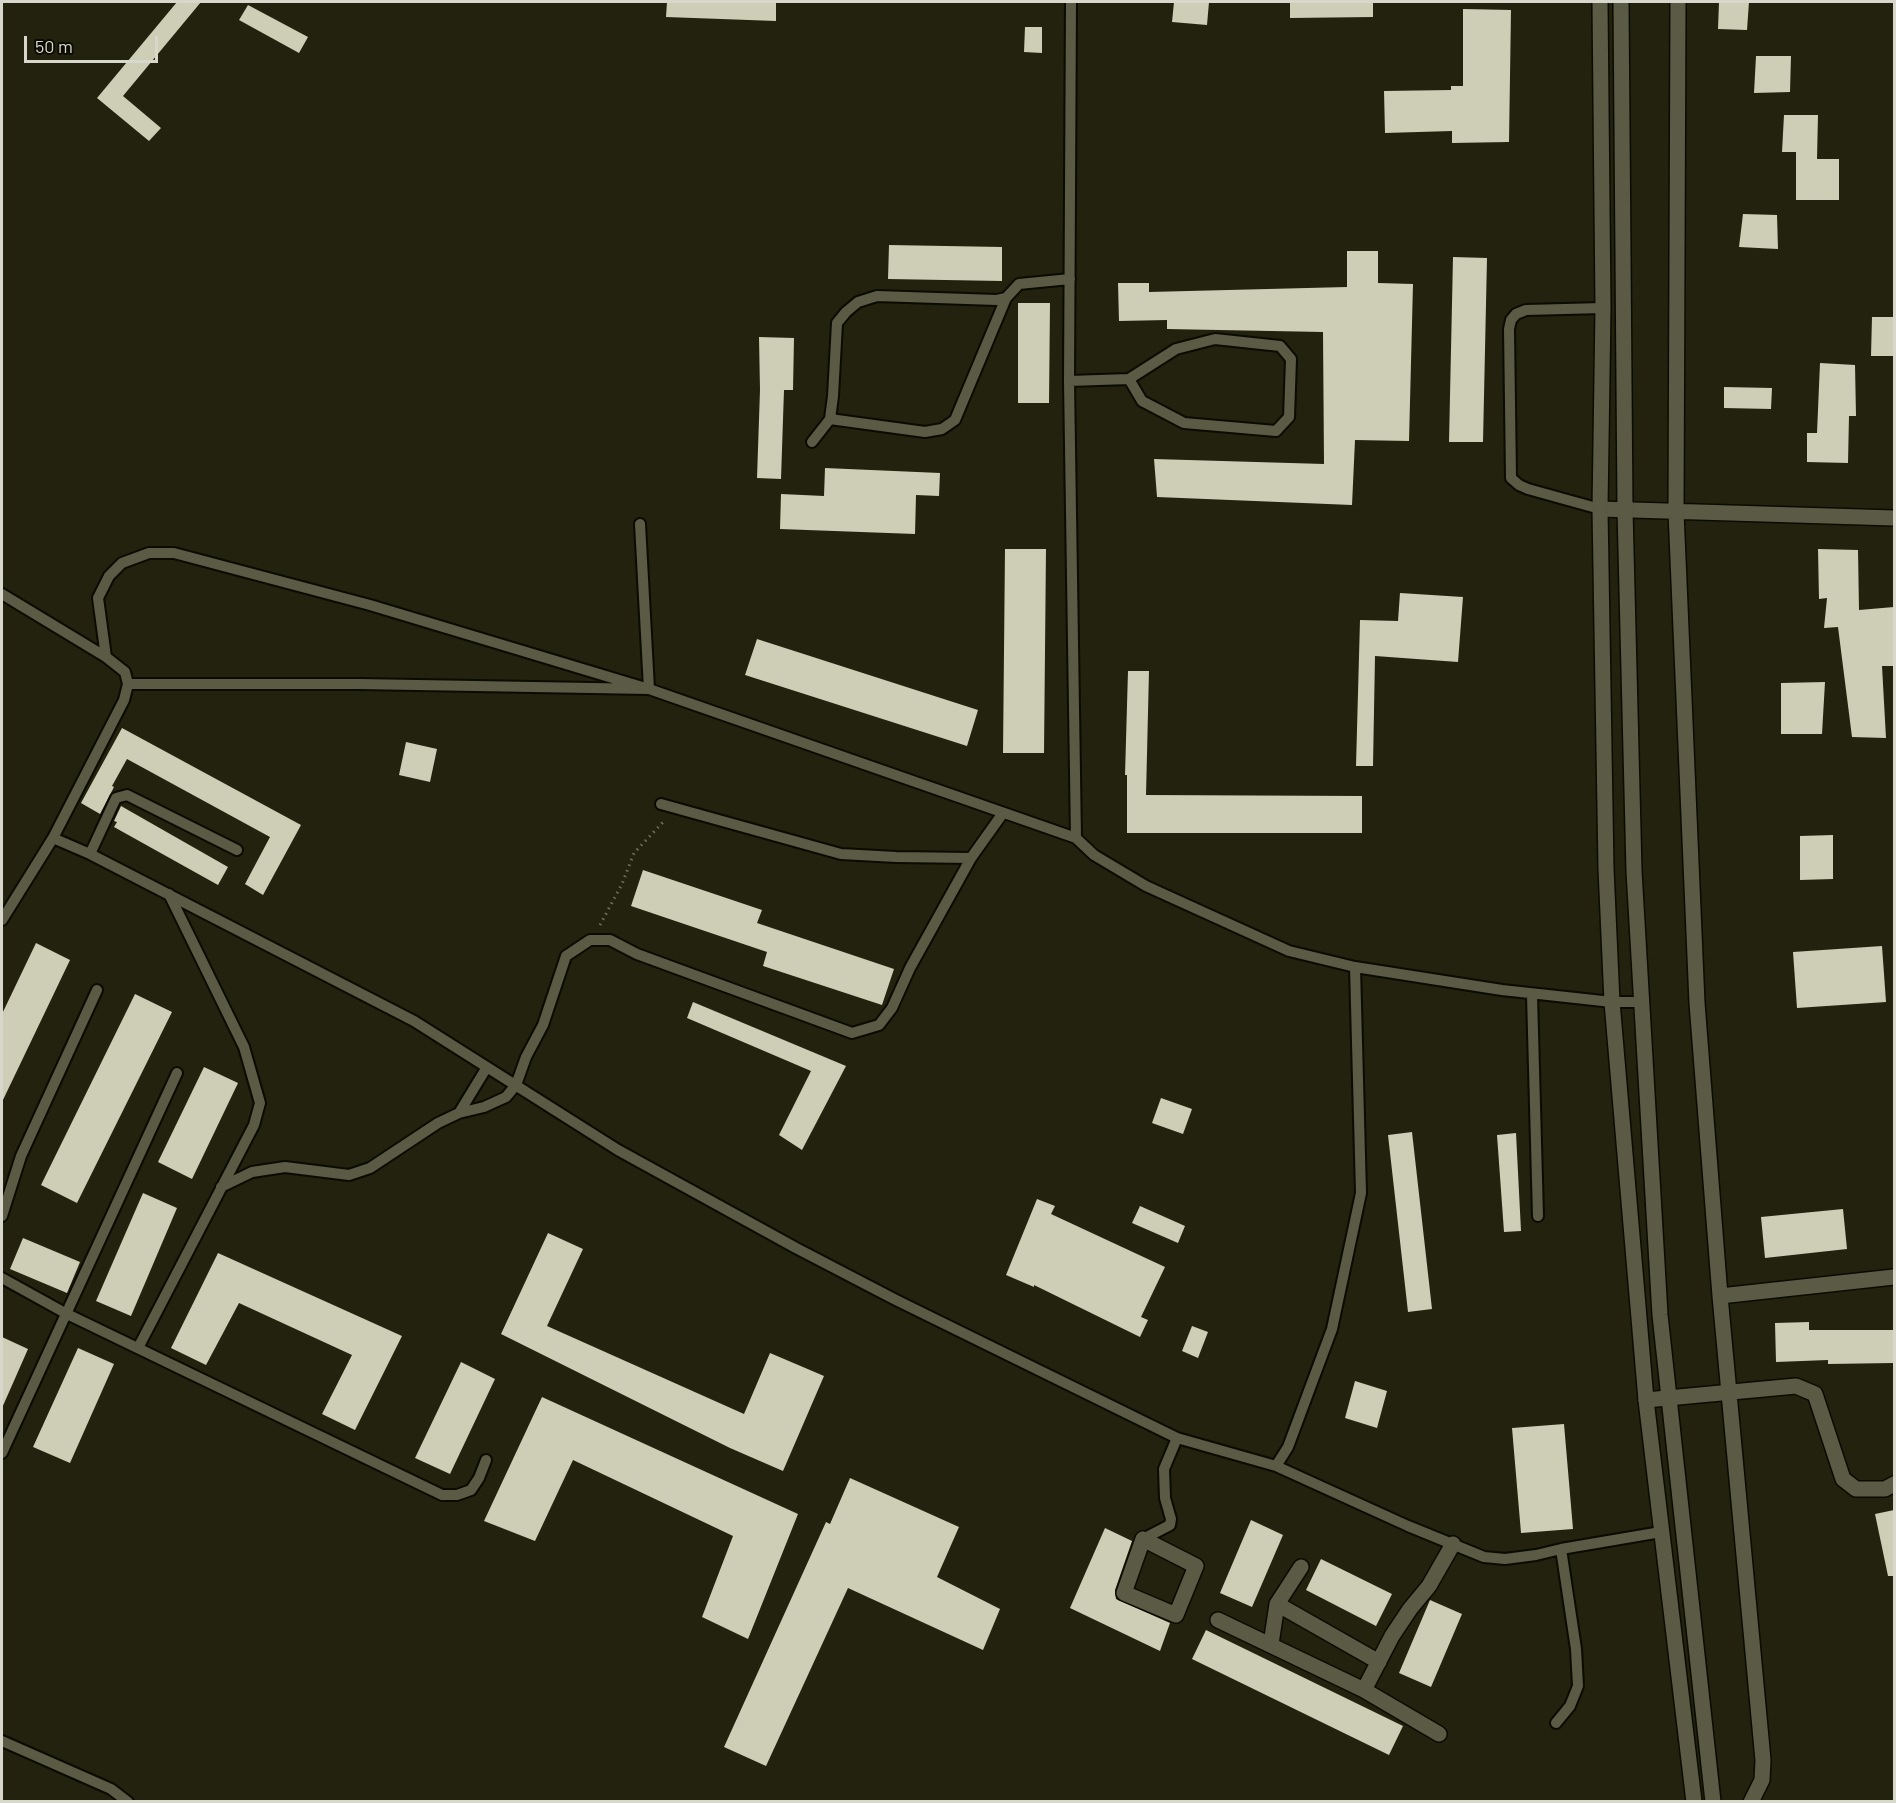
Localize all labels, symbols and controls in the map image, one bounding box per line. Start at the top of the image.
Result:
scale bar [27,24,160,62]
text: 50 m [35,35,73,57]

